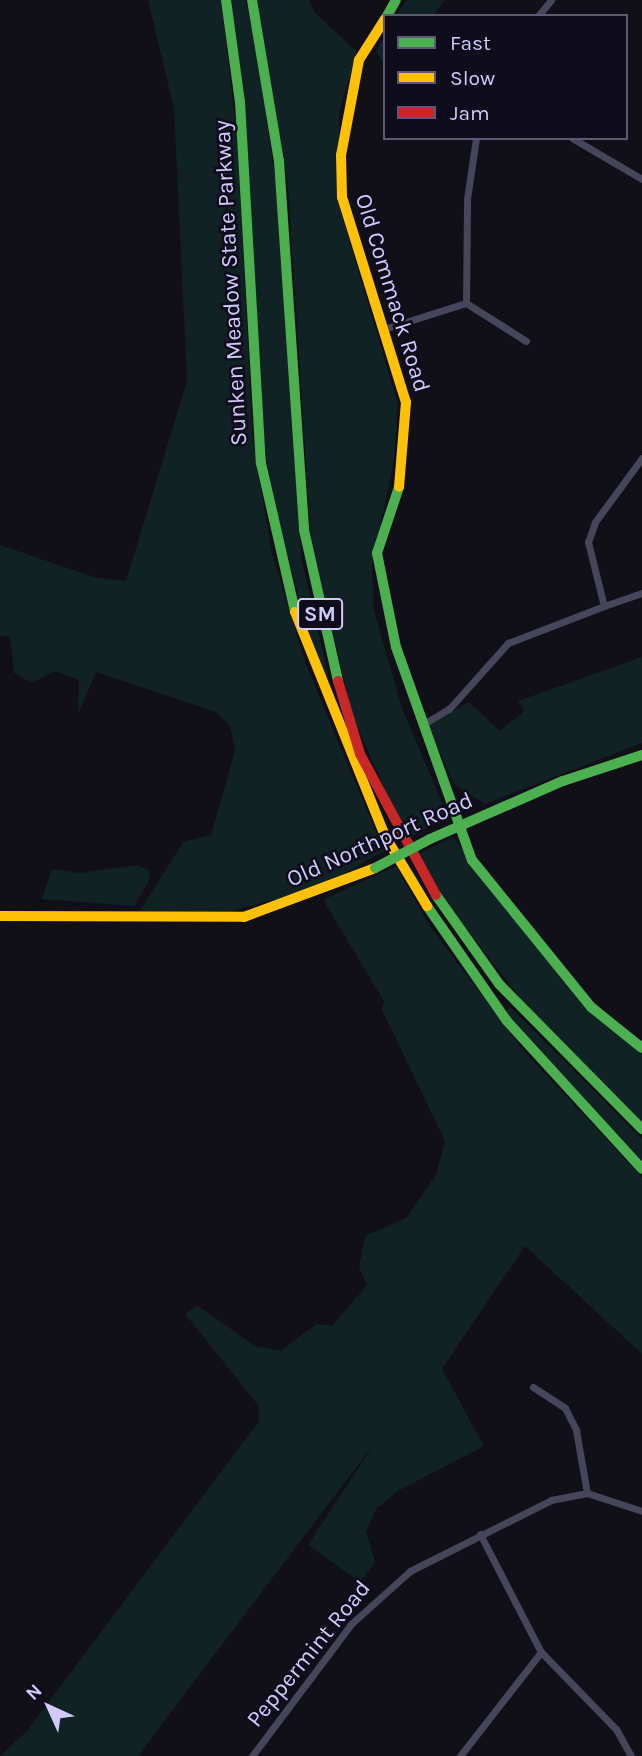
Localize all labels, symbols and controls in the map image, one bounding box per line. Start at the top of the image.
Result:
legend [383,14,628,140]
text: Fast [450,31,491,55]
text: Slow [450,66,495,90]
text: Jam [450,101,490,125]
street label: Sunken Meadow State Parkway [209,120,253,446]
street label: Old Commack Road [349,190,435,396]
road number: SM [296,596,344,632]
street label: Old Northport Road [283,787,477,893]
street label: Peppermint Road [241,1575,377,1733]
north arrow [14,1672,84,1742]
text: N [22,1680,47,1705]

